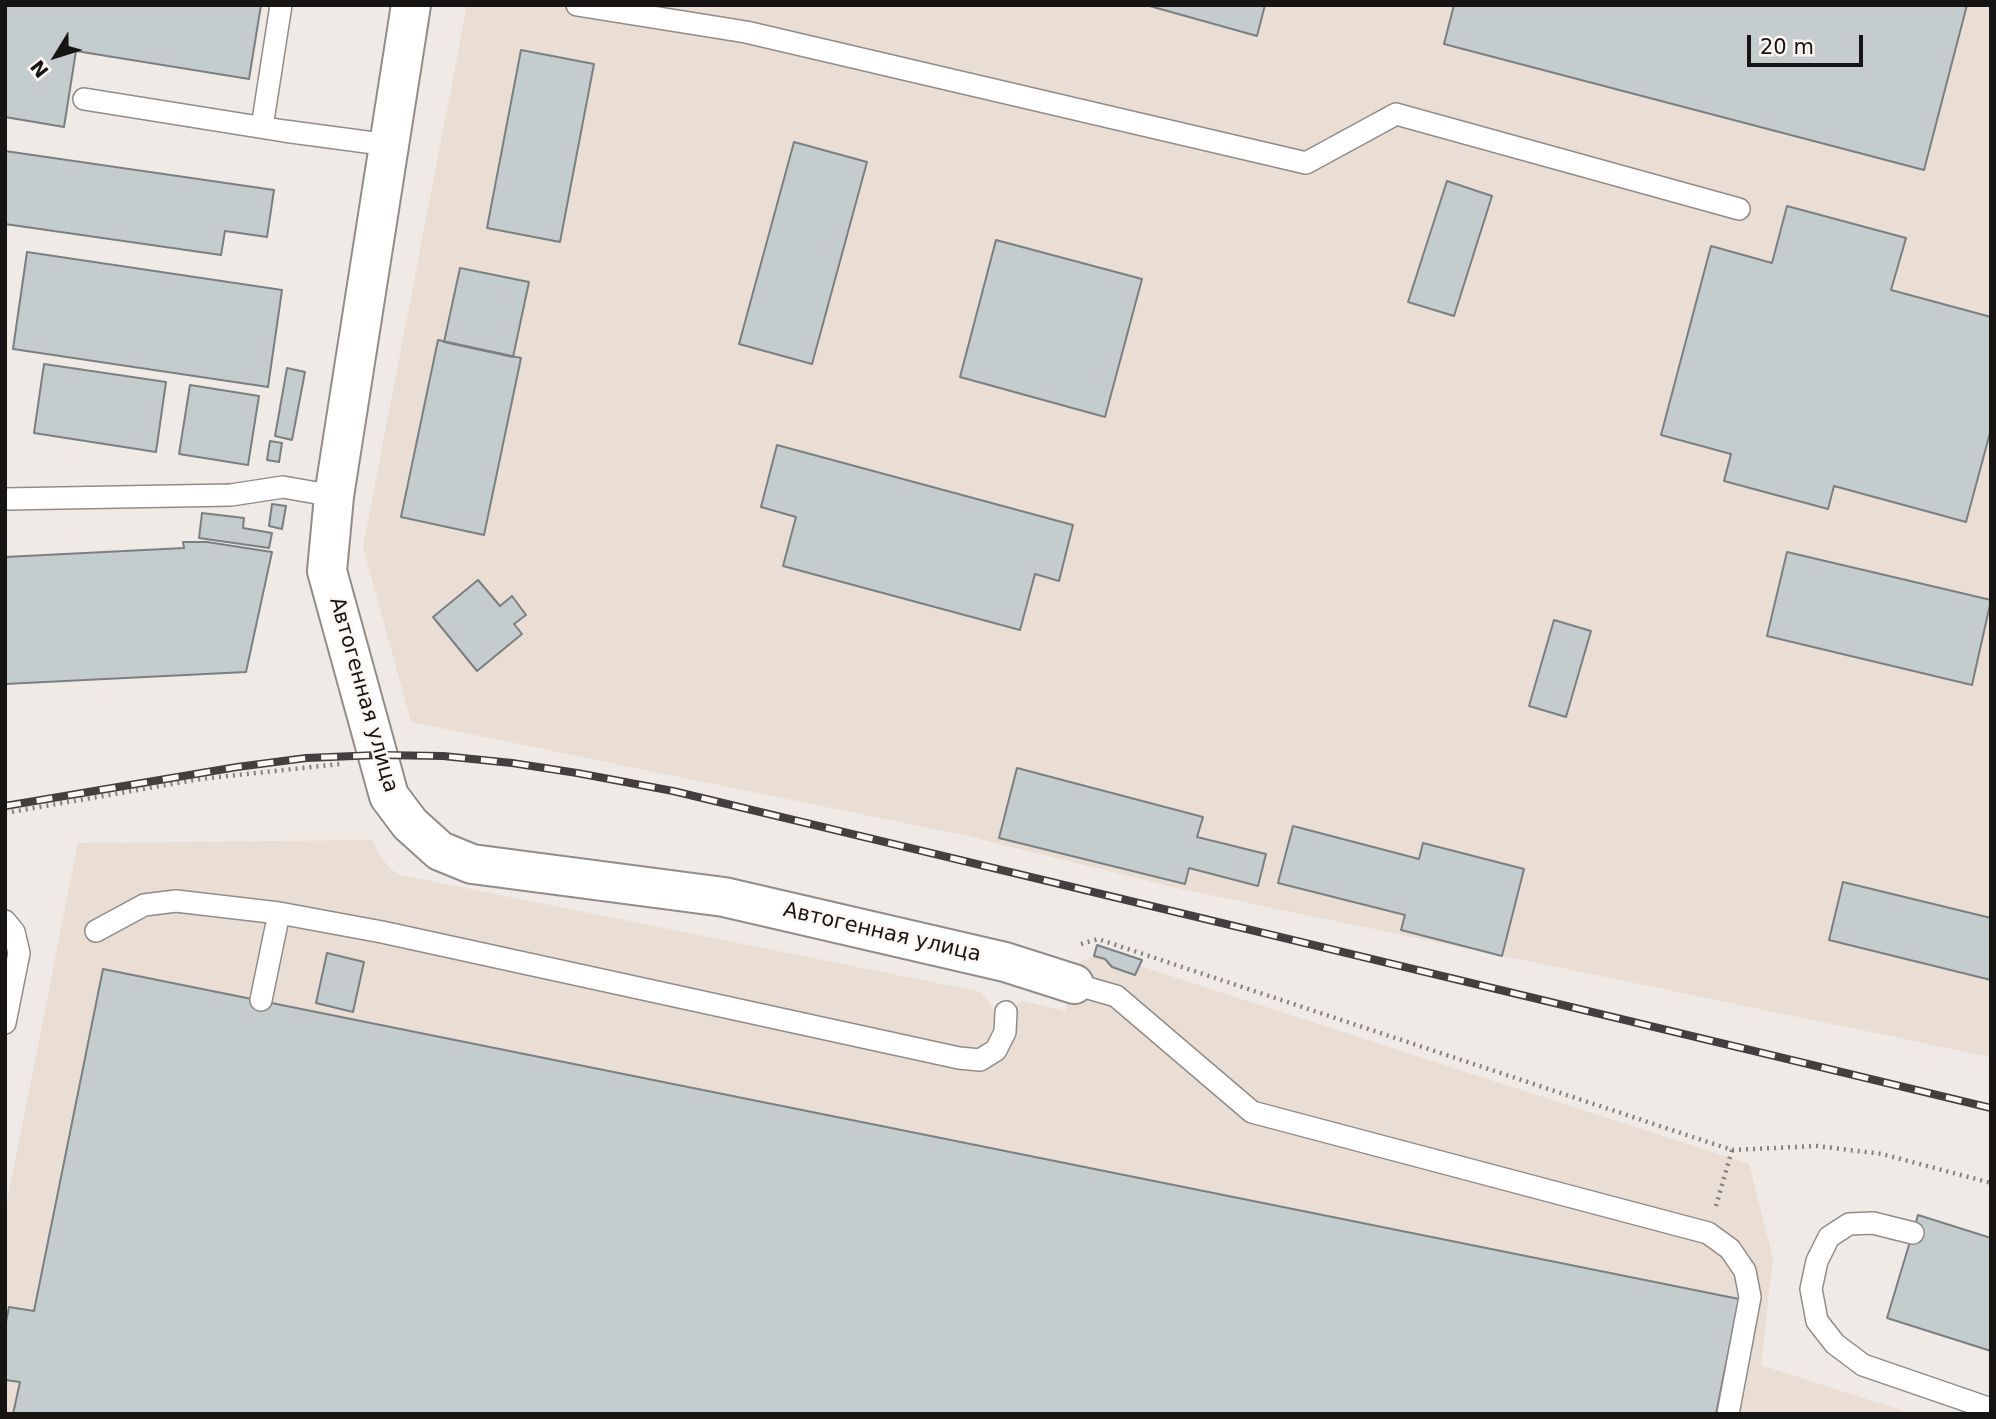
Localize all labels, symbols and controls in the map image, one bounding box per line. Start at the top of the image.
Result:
north arrow [21,21,91,91]
scale bar [1751,21,1867,65]
text: 20 m [1760,35,1814,59]
text: N [26,56,53,82]
street label: Автогенная улица [323,594,403,796]
street label: Автогенная улица [781,898,983,968]

